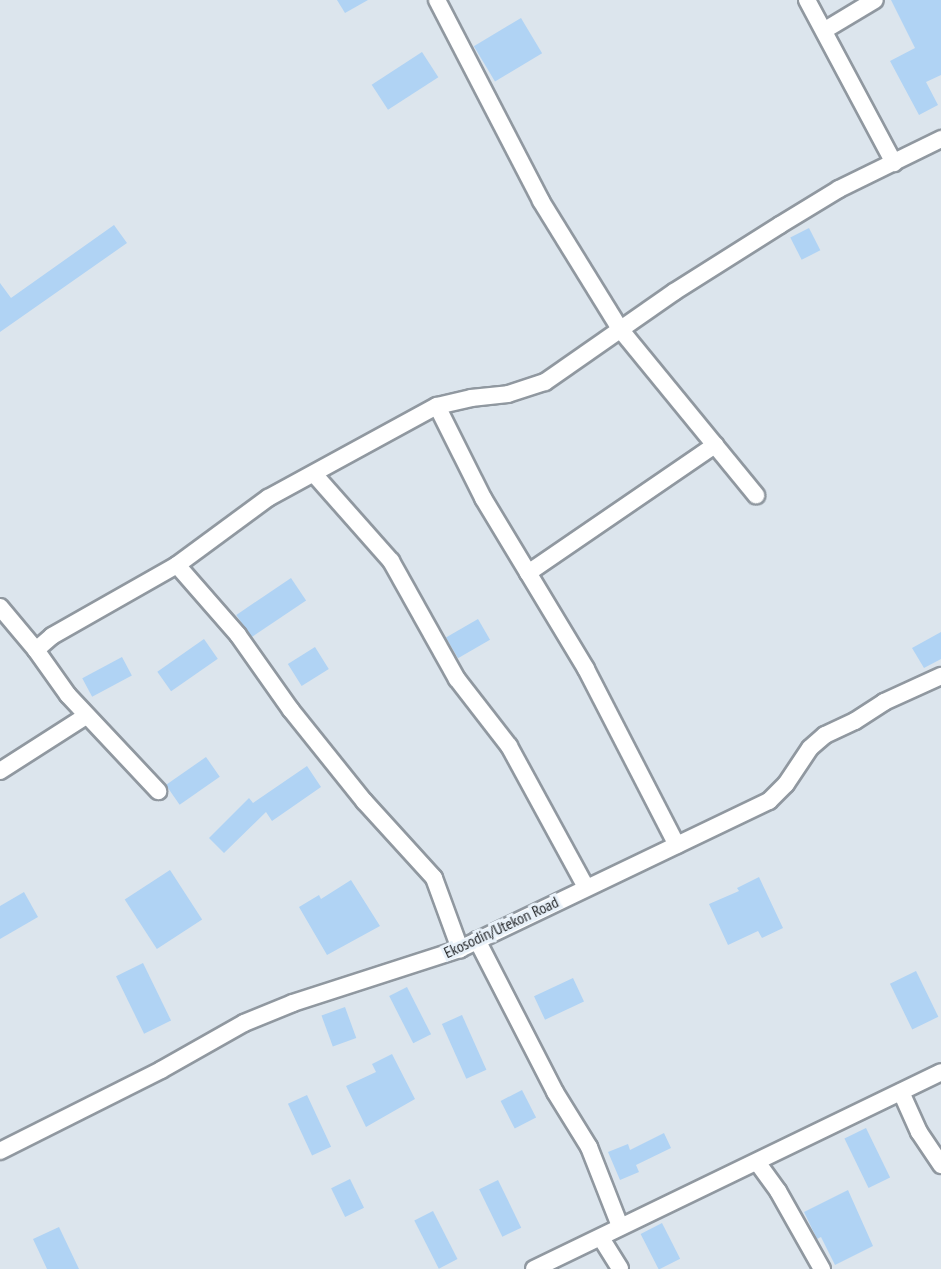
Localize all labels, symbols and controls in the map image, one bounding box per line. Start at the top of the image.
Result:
street label: Ekosodin/Utekon Road [441,892,561,962]

